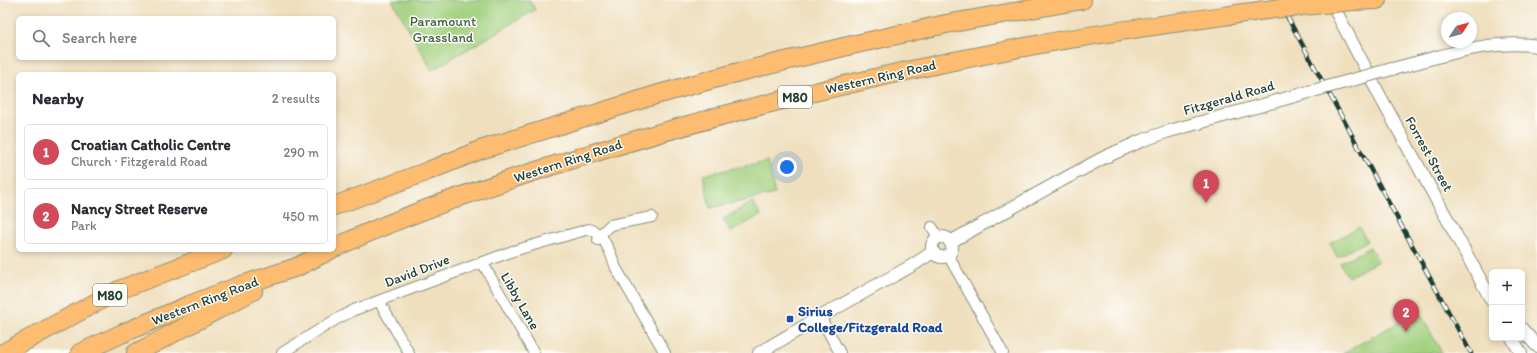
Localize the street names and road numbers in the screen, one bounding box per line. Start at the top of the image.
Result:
street label: Western Ring Road [824,56,938,98]
street label: Fitzgerald Road [1182,77,1277,119]
road number: M80 [778,86,812,108]
street label: Forrest Street [1401,113,1457,195]
street label: Western Ring Road [512,135,625,187]
street label: David Drive [382,251,452,291]
street label: Libby Lane [497,269,543,333]
street label: Western Ring Road [149,273,261,329]
road number: M80 [93,284,127,306]

